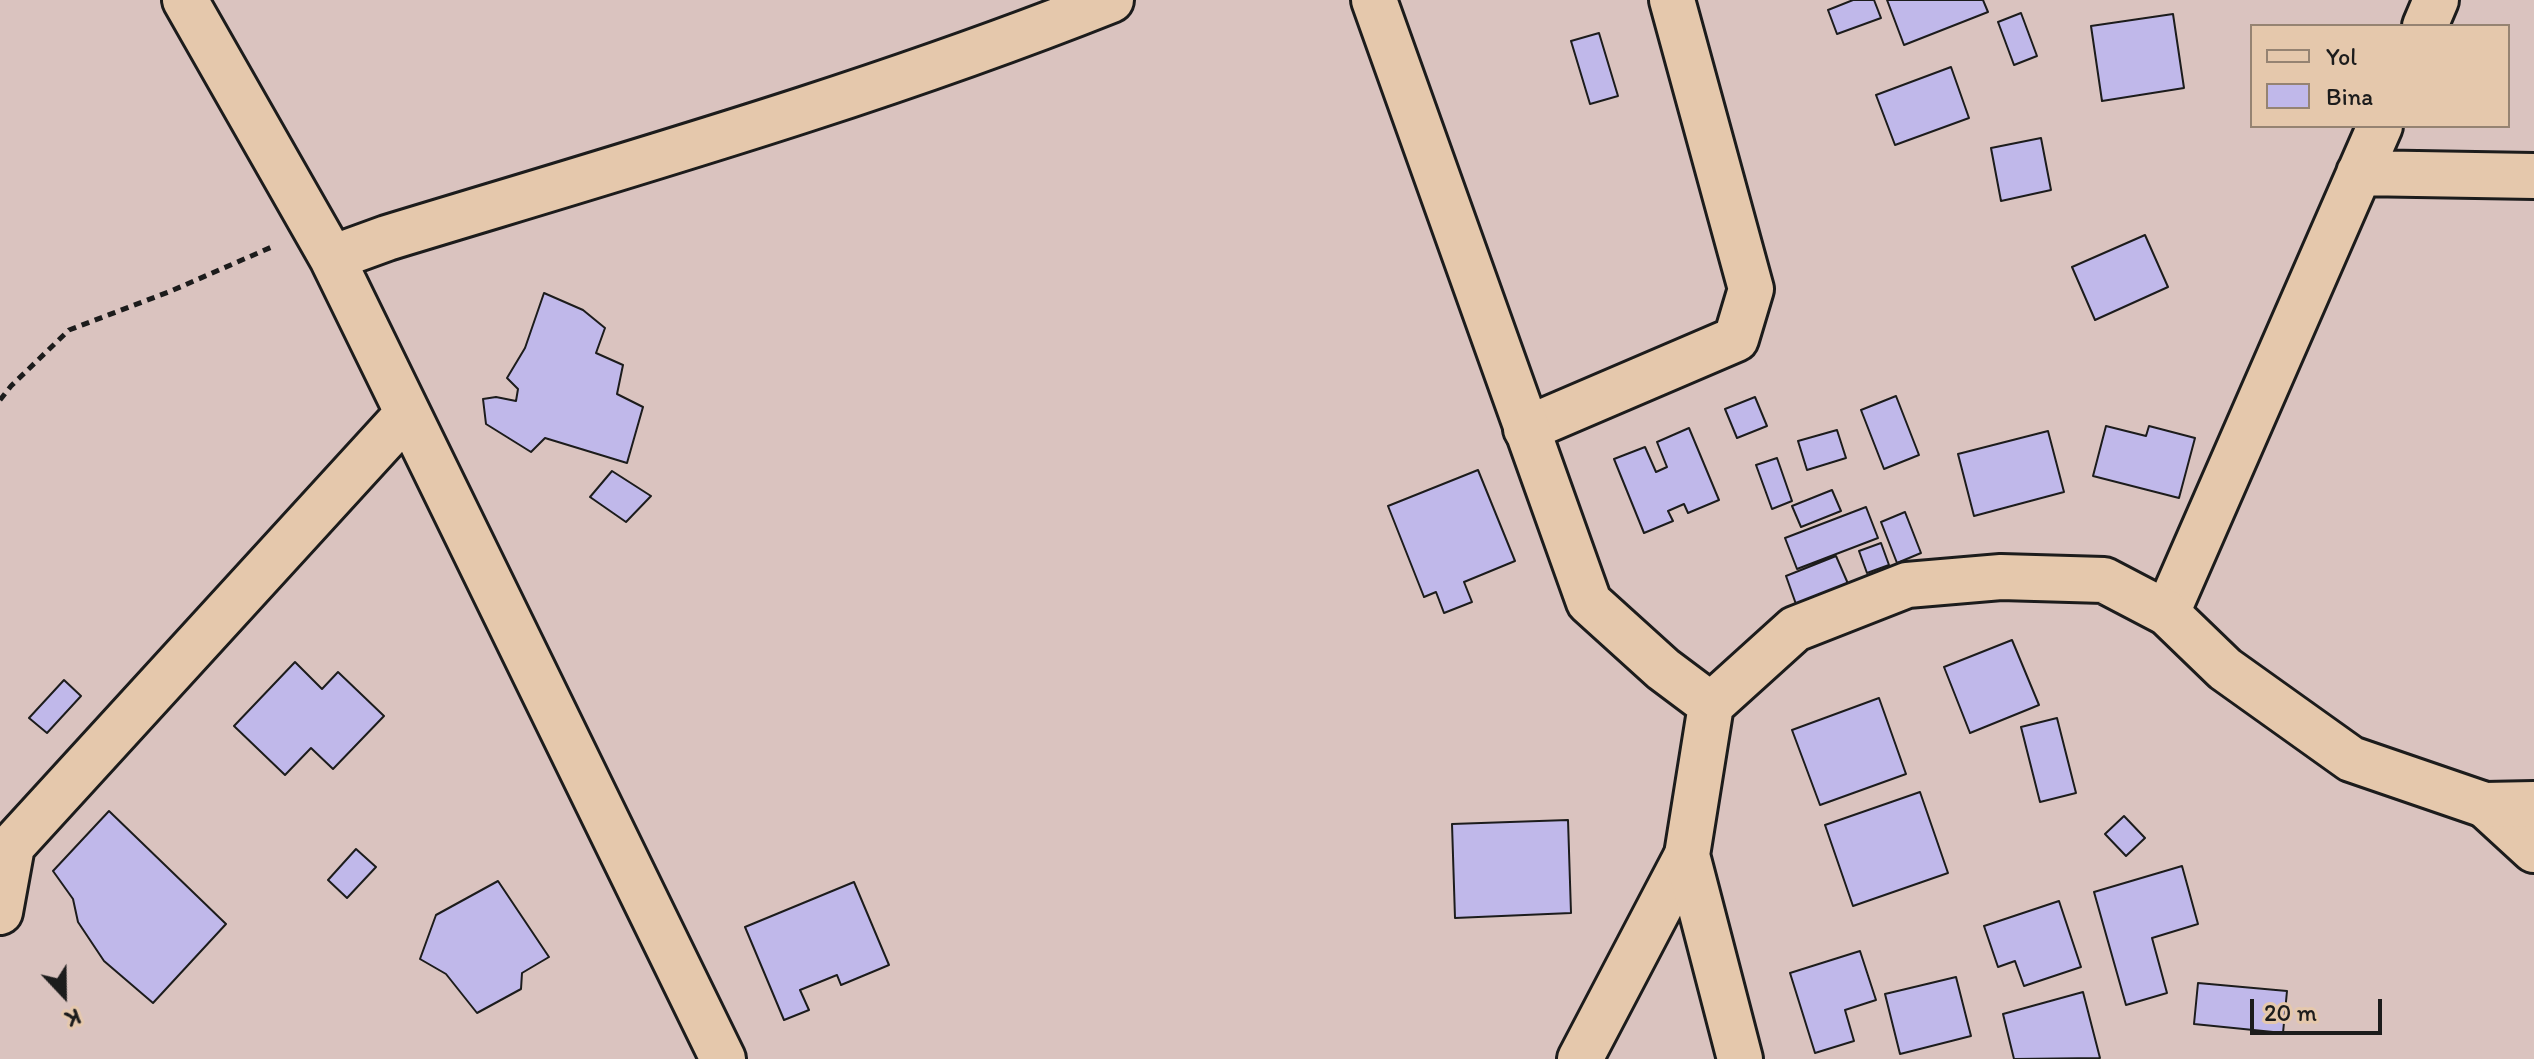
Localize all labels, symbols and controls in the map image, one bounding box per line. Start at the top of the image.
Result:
legend [2250,24,2510,128]
text: Yol [2326,42,2357,71]
text: Bina [2326,82,2373,111]
north arrow [24,955,104,1035]
scale bar [2254,983,2386,1033]
text: 20 m [2264,998,2317,1027]
text: K [62,1003,85,1033]

